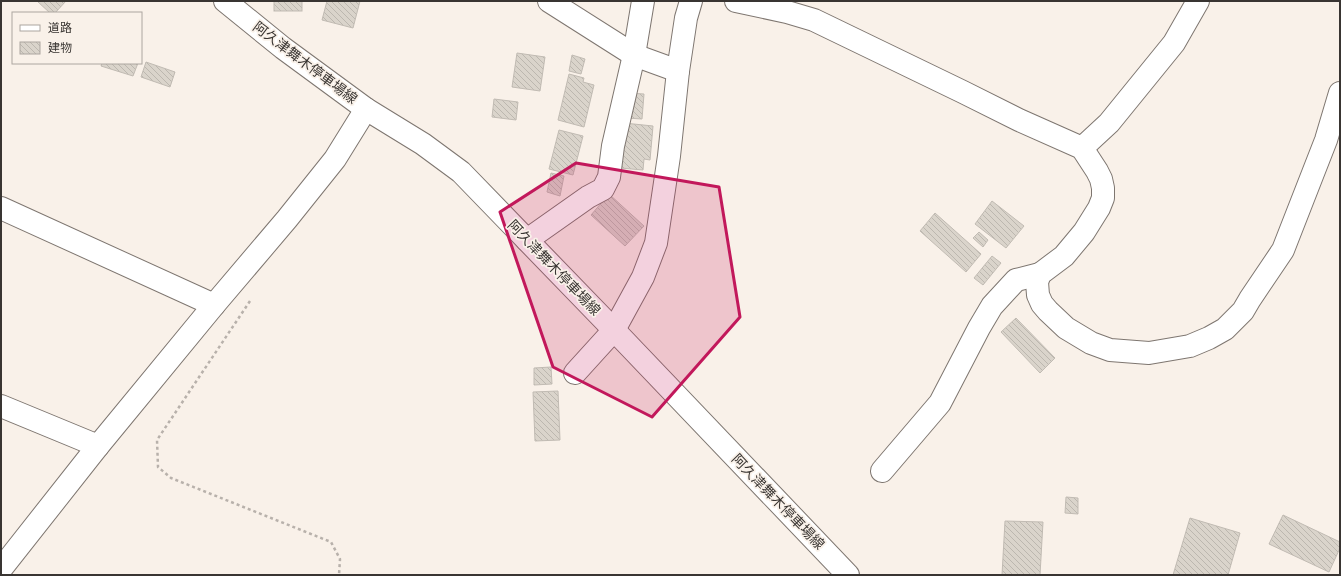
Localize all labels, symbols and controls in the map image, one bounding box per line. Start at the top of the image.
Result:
legend [12,12,142,64]
street label: 阿久津舞木停車場線 [250,18,360,108]
text: 道路 [48,21,72,35]
text: 建物 [48,41,72,55]
street label: 阿久津舞木停車場線 [504,217,604,319]
street label: 阿久津舞木停車場線 [728,451,828,553]

